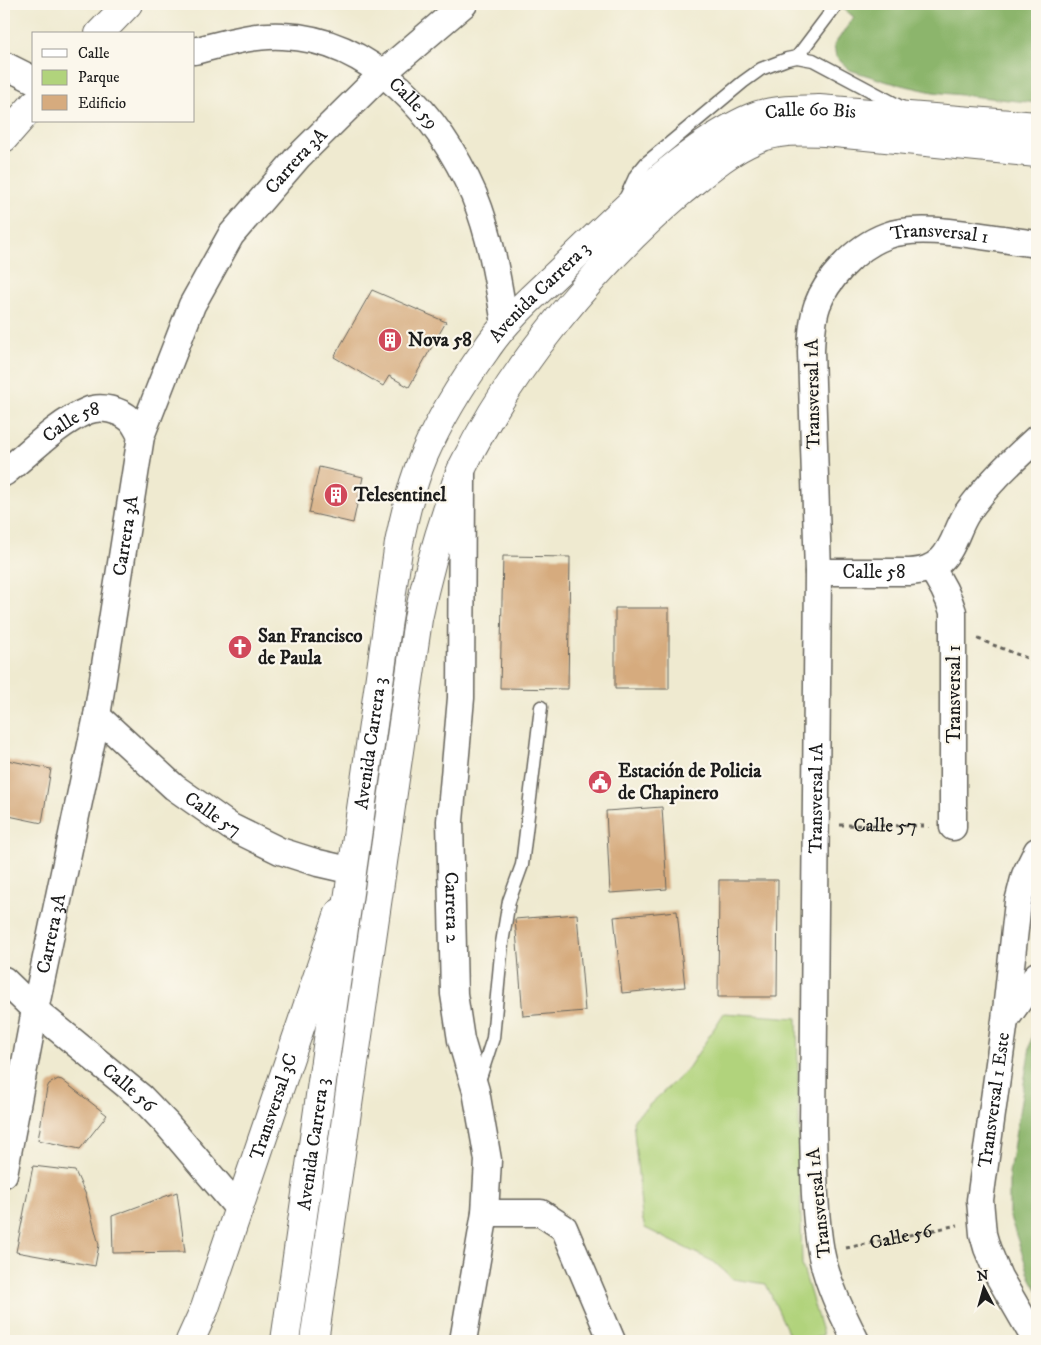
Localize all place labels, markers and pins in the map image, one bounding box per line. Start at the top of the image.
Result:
building icon: Nova 58 [377,327,403,353]
place label: Nova 58 [408,329,472,352]
building icon: Telesentinel [323,482,349,508]
place label: Telesentinel [353,484,447,507]
place label: San Francisco de Paula [258,625,363,670]
church icon: San Francisco de Paula [227,634,253,660]
place label: Estación de Policia de Chapinero [618,760,762,805]
public building icon: Estación de Policia de Chapinero [587,769,613,795]

